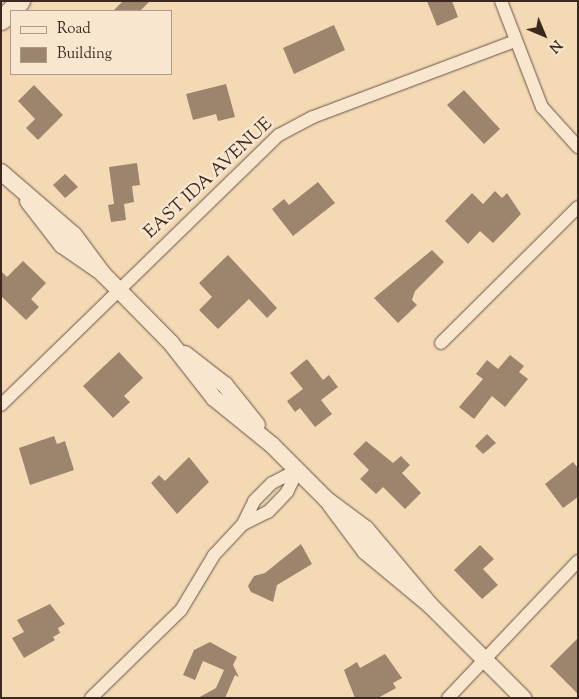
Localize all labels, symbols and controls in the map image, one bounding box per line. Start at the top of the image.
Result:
legend [10,10,172,75]
north arrow [519,10,569,60]
text: Road [57,19,91,40]
text: N [544,35,566,57]
text: Building [57,44,112,65]
street label: EAST IDA AVENUE [140,114,278,244]

